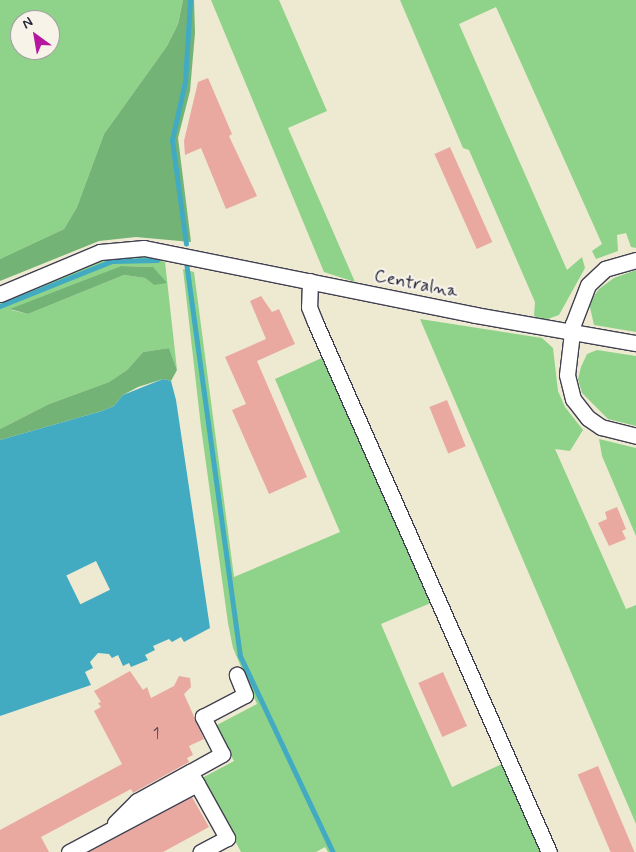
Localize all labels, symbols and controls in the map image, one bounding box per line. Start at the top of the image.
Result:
north arrow [10,10,60,60]
text: N [19,13,36,33]
street label: Centralna [372,265,460,303]
house number: 1 [153,726,159,744]

